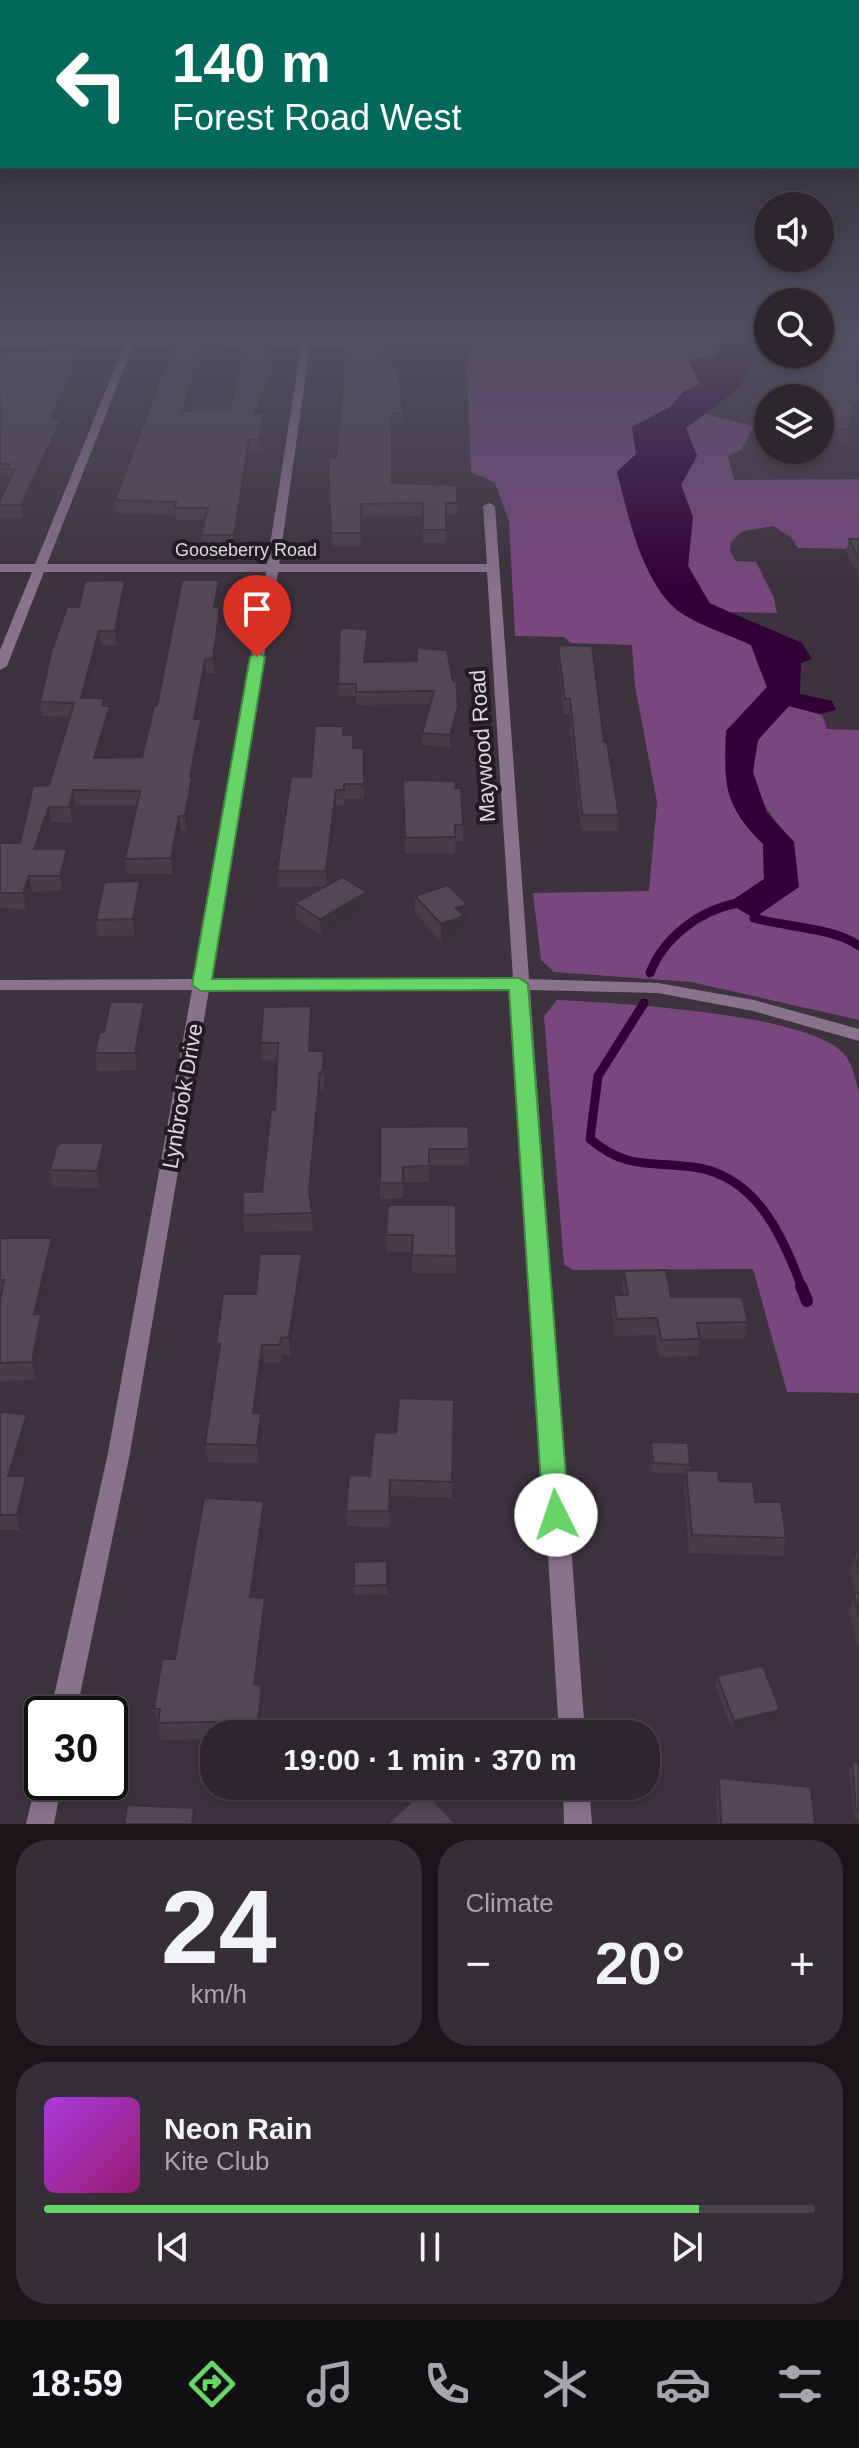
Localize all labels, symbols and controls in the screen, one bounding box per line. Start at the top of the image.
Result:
text: 140 m [172,31,331,94]
icon: left [40,32,144,136]
text: Forest Road West [172,97,461,138]
map controls [754,192,834,464]
button: sound [754,192,834,272]
button: search [754,288,834,368]
button: layers [754,384,834,464]
street label: Gooseberry Road [175,540,317,560]
pin [223,575,291,657]
icon: arrive [235,587,279,631]
street label: Maywood Road [465,669,500,823]
street label: Lynbrook Drive [157,1021,208,1171]
position arrow [514,1473,598,1557]
speed limit sign: 30 [24,1696,128,1800]
text: 19:00 · 1 min · 370 m [283,1743,577,1776]
text: 24 [161,1869,277,1985]
text: Climate [466,1888,554,1918]
text: 20° [595,1930,686,1997]
text: − [466,1939,491,1988]
text: + [789,1939,815,1988]
text: km/h [191,1979,247,2009]
text: Neon Rain [164,2112,312,2145]
text: Kite Club [164,2146,270,2176]
icon: previous [151,2225,195,2269]
icon: pause [408,2225,452,2269]
icon: next [665,2225,709,2269]
icon: directions [184,2356,240,2412]
icon: music [302,2356,358,2412]
icon: phone [419,2356,475,2412]
icon: climate [537,2356,593,2412]
icon: car [655,2356,711,2412]
icon: filters [772,2356,828,2412]
text: 18:59 [31,2363,123,2404]

